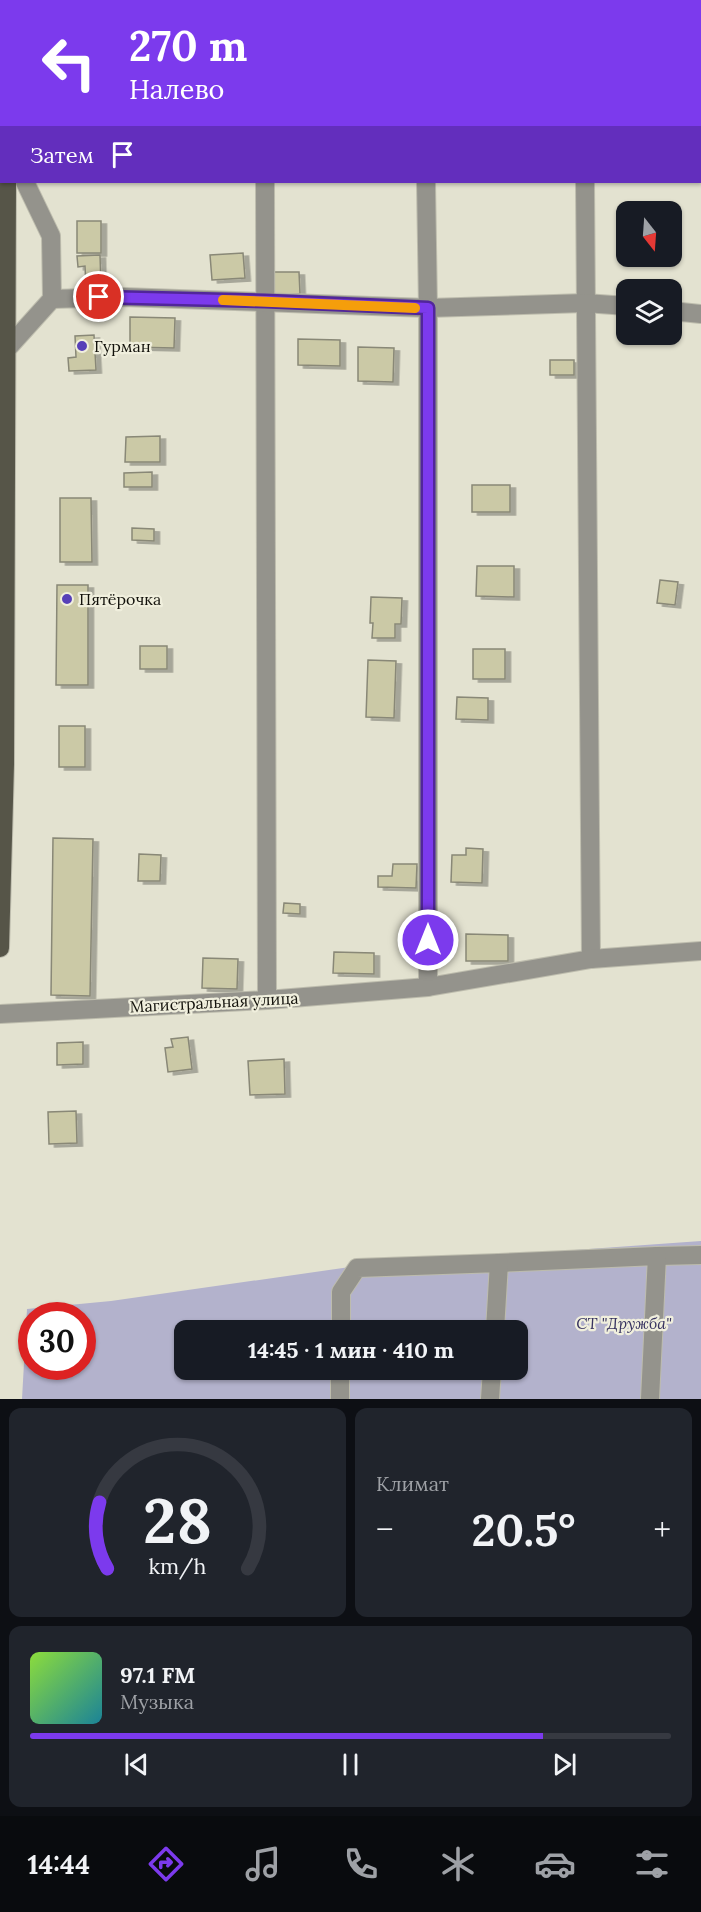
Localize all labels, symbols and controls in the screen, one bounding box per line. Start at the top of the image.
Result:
text: 270 m [129,19,247,73]
icon: left [30,24,108,102]
text: Налево [129,72,224,106]
icon: arrive [106,138,139,171]
text: Затем [30,141,94,169]
north arrow [616,201,682,267]
map controls [616,201,682,345]
pin [73,271,124,322]
button: layers [616,279,682,345]
icon: arrive [82,280,115,313]
place label: Гурман [94,336,151,356]
marker: Гурман [75,339,89,353]
place label: Пятёрочка [79,589,161,609]
marker: Пятёрочка [60,592,74,606]
position arrow [396,908,460,972]
street label: Магистральная улица [129,988,299,1016]
speed limit sign: 30 [18,1302,96,1380]
park label: СТ "Дружба" [576,1313,672,1333]
text: 14:45 · 1 мин · 410 m [248,1336,454,1364]
text: Климат [376,1471,449,1496]
text: 28 [143,1480,212,1560]
text: 20.5° [472,1501,575,1558]
text: − [376,1508,394,1550]
text: + [653,1508,671,1550]
text: km/h [149,1553,207,1581]
text: 97.1 FM [120,1661,195,1689]
text: Музыка [120,1689,194,1714]
icon: previous [120,1748,153,1781]
icon: pause [334,1748,367,1781]
icon: next [548,1748,581,1781]
icon: directions [145,1843,187,1885]
icon: music [242,1843,284,1885]
icon: phone [340,1843,382,1885]
icon: climate [437,1843,479,1885]
icon: car [534,1843,576,1885]
icon: filters [631,1843,673,1885]
text: 14:44 [28,1847,90,1881]

